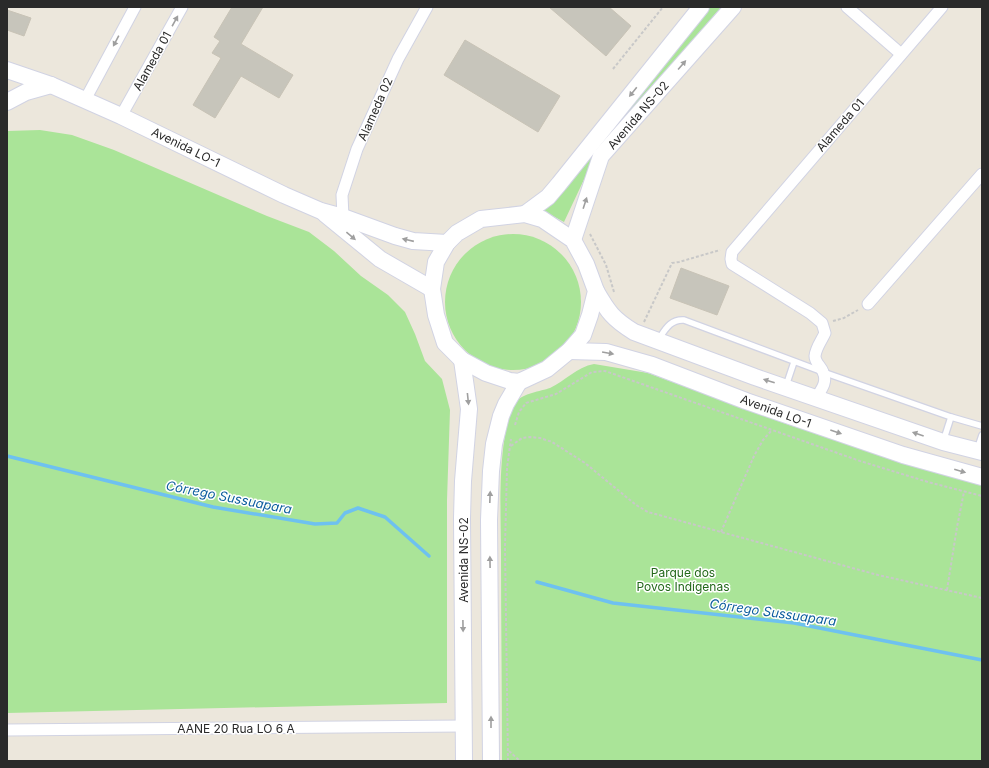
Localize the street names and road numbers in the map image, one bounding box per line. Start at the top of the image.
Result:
street label: Alameda 01 [130,29,174,93]
street label: Alameda 02 [354,75,396,143]
street label: Avenida NS-02 [604,78,672,152]
street label: Alameda 01 [813,95,867,155]
street label: Avenida LO-1 [149,124,223,170]
street label: Avenida LO-1 [738,391,814,431]
street label: Avenida NS-02 [456,517,471,603]
street label: AANE 20 Rua LO 6 A [177,721,295,736]

